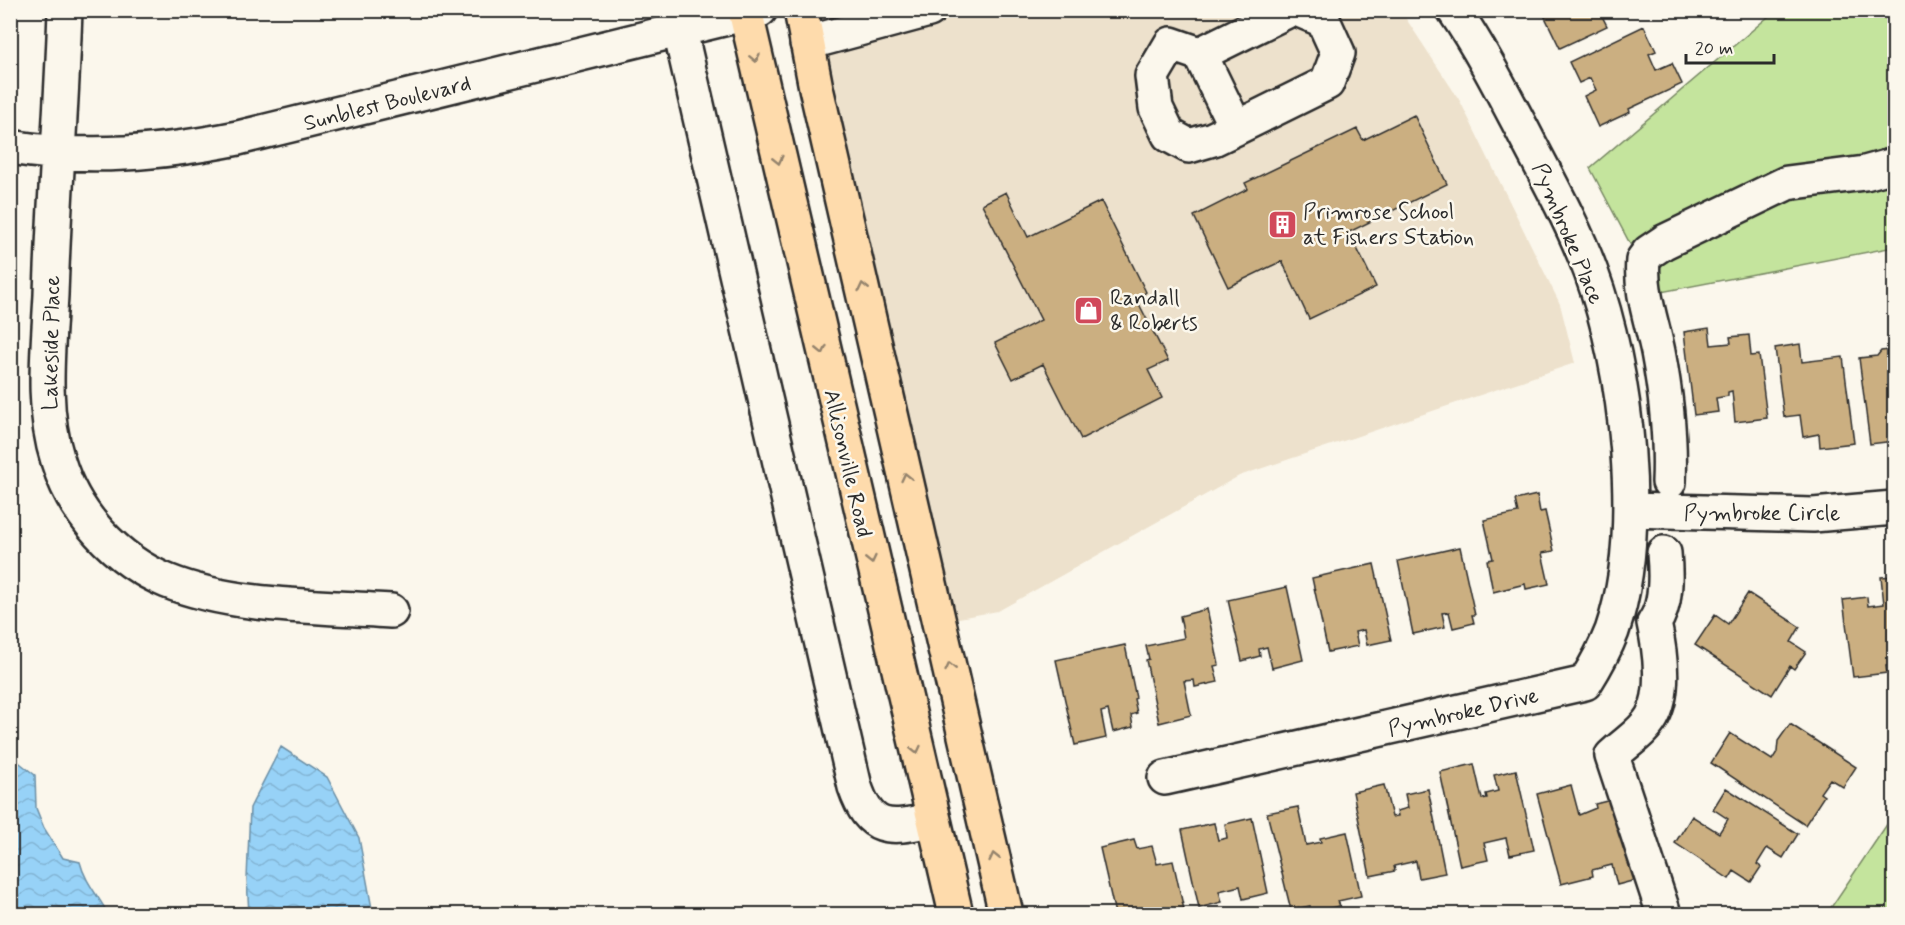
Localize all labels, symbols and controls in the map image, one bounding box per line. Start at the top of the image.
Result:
scale bar [1686,27,1774,65]
text: 20 m [1695,37,1733,61]
one-way arrow [747,53,760,63]
street label: Sunblest Boulevard [301,70,474,138]
one-way arrow [771,154,784,164]
street label: Pymbroke Place [1525,159,1610,309]
place label: Primrose School at Fishers Station [1303,199,1474,252]
building icon: Primrose School at Fishers Station [1266,208,1298,240]
street label: Lakeside Place [37,275,67,411]
one-way arrow [857,282,870,292]
place label: Randall & Roberts [1110,285,1198,338]
shop icon: Randall & Roberts [1073,294,1105,326]
one-way arrow [815,344,828,354]
street label: Allisonville Road [816,387,878,540]
one-way arrow [900,473,913,483]
street label: Pymbroke Circle [1684,500,1840,528]
one-way arrow [864,555,877,565]
one-way arrow [945,663,958,673]
street label: Pymbroke Drive [1385,682,1541,744]
one-way arrow [908,745,921,755]
one-way arrow [989,853,1002,863]

